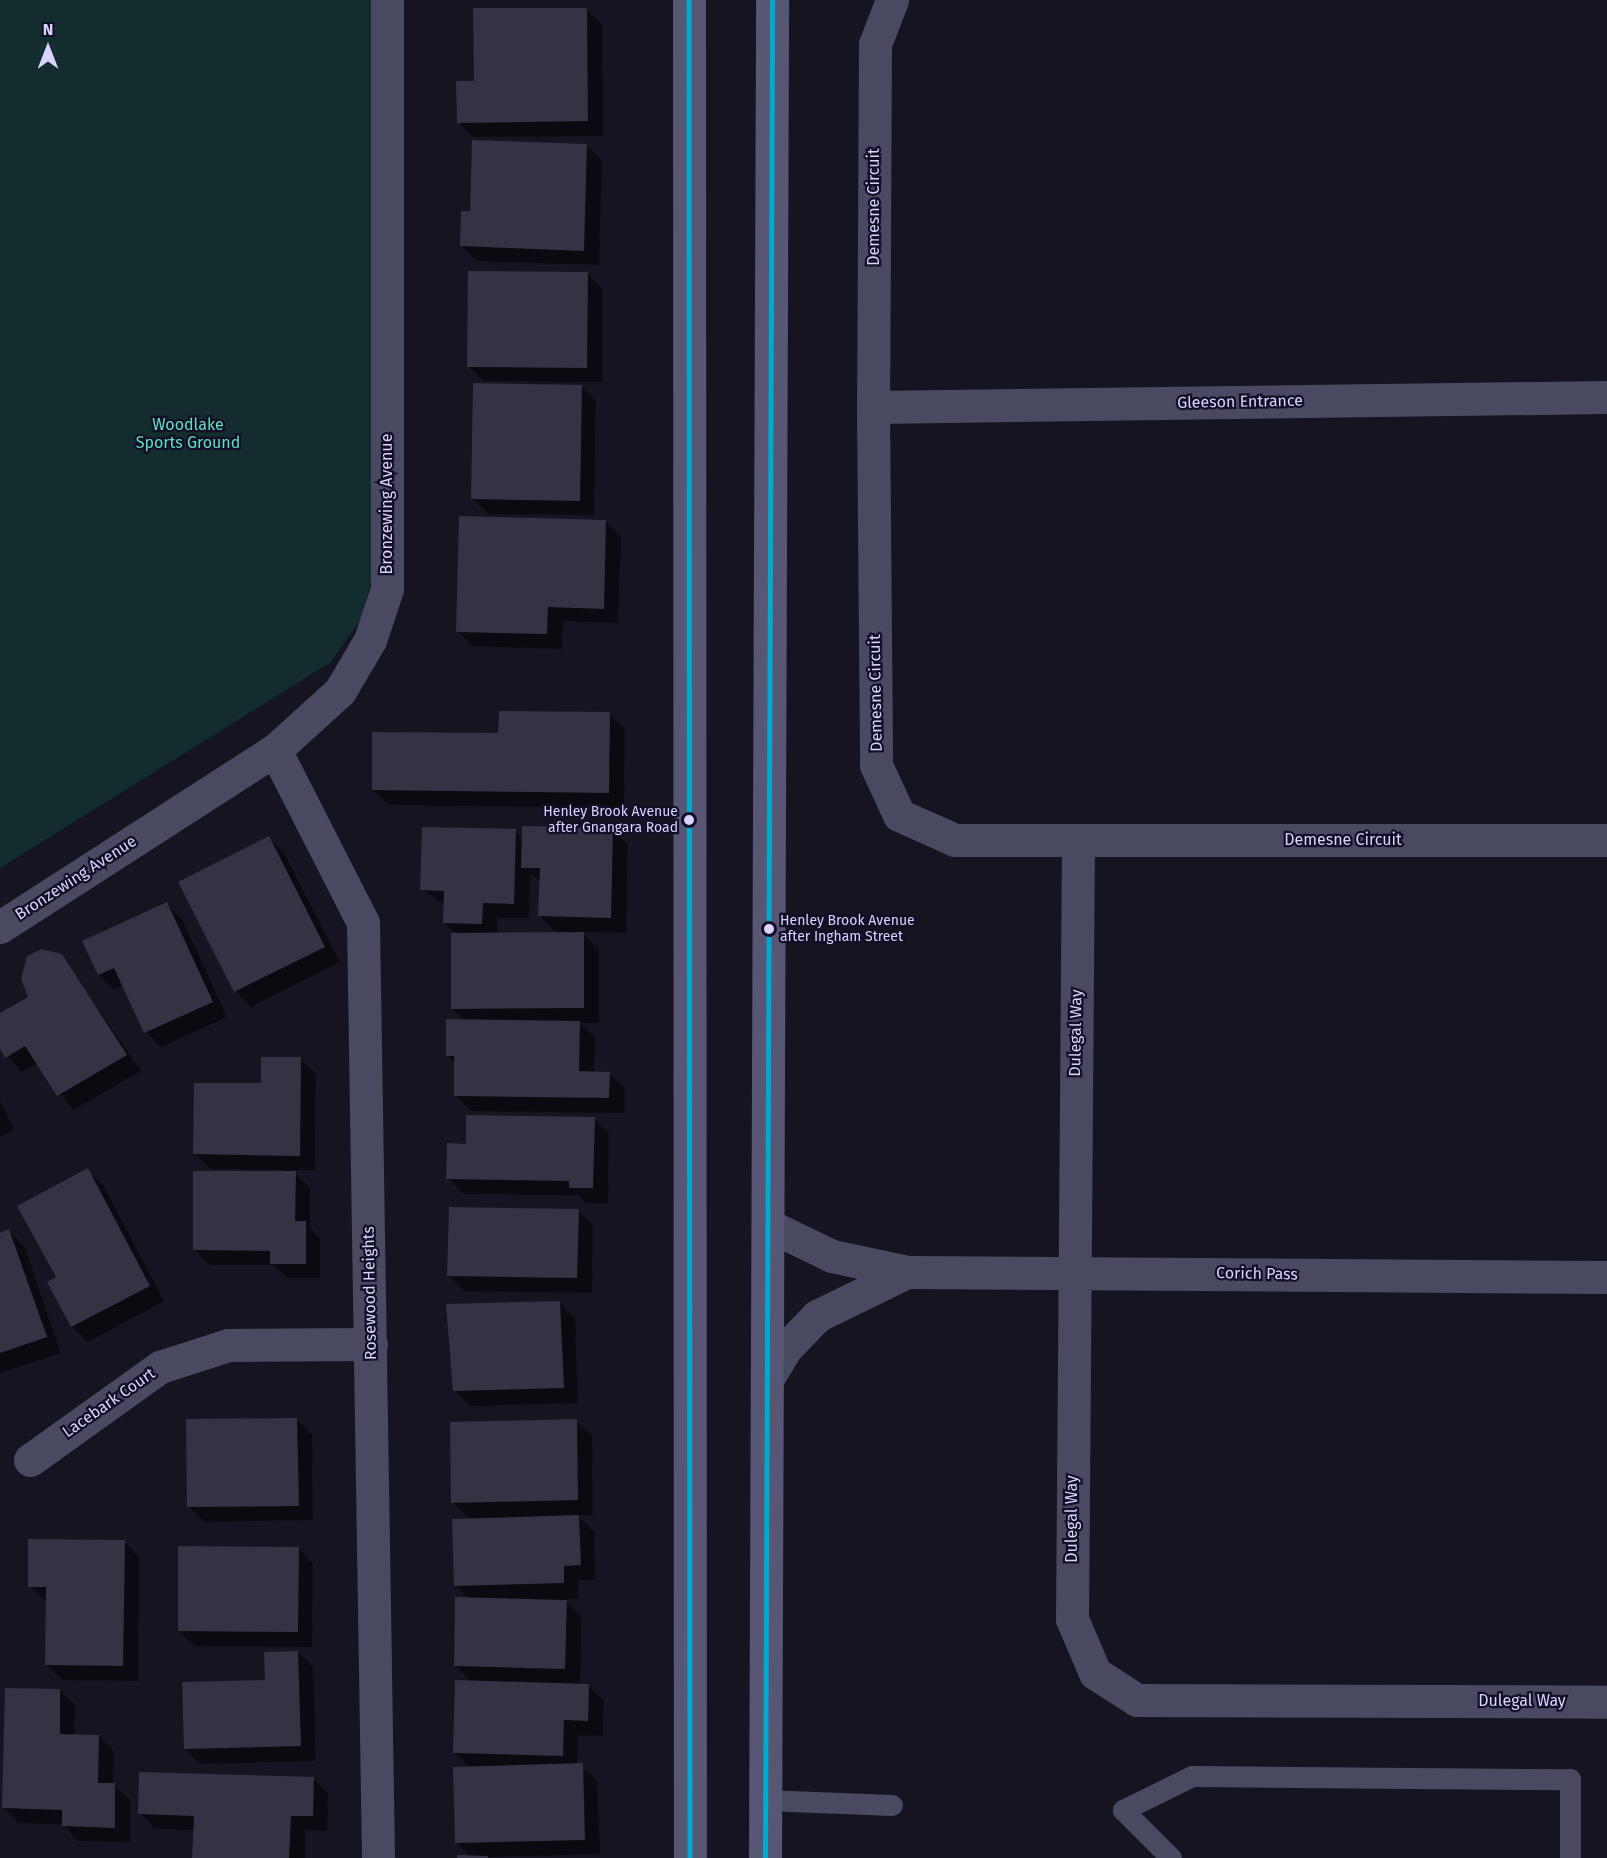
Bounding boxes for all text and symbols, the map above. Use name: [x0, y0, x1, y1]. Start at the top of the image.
north arrow: [18, 18, 78, 78]
text: N: [43, 20, 53, 39]
street label: Demesne Circuit: [864, 148, 884, 266]
street label: Gleeson Entrance: [1177, 391, 1303, 413]
park label: Woodlake Sports Ground: [136, 415, 240, 453]
street label: Bronzewing Avenue: [377, 434, 397, 574]
street label: Demesne Circuit: [865, 634, 887, 752]
place label: Henley Brook Avenue after Gnangara Road: [543, 804, 678, 837]
marker: Henley Brook Avenue after Gnangara Road: [683, 814, 695, 826]
street label: Demesne Circuit: [1284, 830, 1402, 850]
street label: Bronzewing Avenue: [12, 832, 140, 924]
place label: Henley Brook Avenue after Ingham Street: [780, 913, 915, 946]
marker: Henley Brook Avenue after Ingham Street: [763, 923, 775, 935]
street label: Dulegal Way: [1066, 989, 1086, 1077]
street label: Rosewood Heights: [359, 1226, 381, 1360]
street label: Corich Pass: [1216, 1264, 1298, 1284]
street label: Lacebark Court: [59, 1364, 159, 1442]
street label: Dulegal Way: [1062, 1475, 1082, 1563]
street label: Dulegal Way: [1478, 1691, 1566, 1711]

